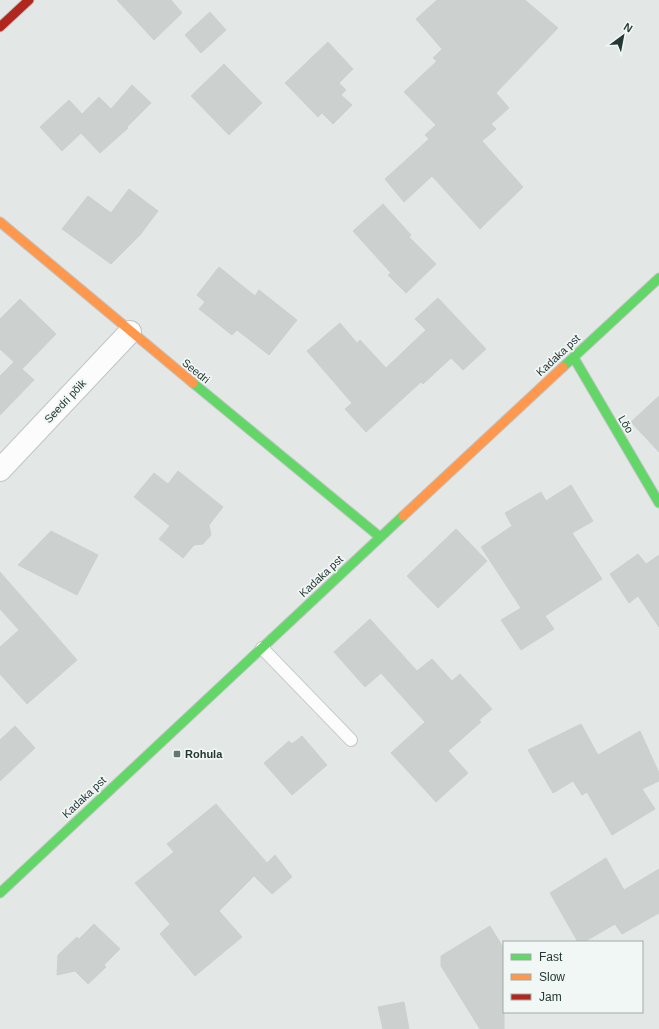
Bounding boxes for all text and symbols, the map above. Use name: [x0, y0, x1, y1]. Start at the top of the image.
north arrow: [603, 16, 643, 56]
text: N: [622, 20, 635, 35]
street label: Kadaka pst: [534, 332, 582, 378]
street label: Seedri: [180, 356, 212, 386]
street label: Seedri põik: [42, 376, 88, 425]
street label: Lõo: [616, 413, 636, 435]
street label: Kadaka pst: [297, 553, 345, 599]
place label: Rohula: [185, 748, 223, 760]
marker: Rohula: [172, 749, 182, 759]
street label: Kadaka pst: [60, 774, 108, 820]
legend: [503, 941, 643, 1013]
text: Fast: [539, 950, 563, 964]
text: Slow: [539, 970, 565, 984]
text: Jam: [539, 990, 562, 1004]

